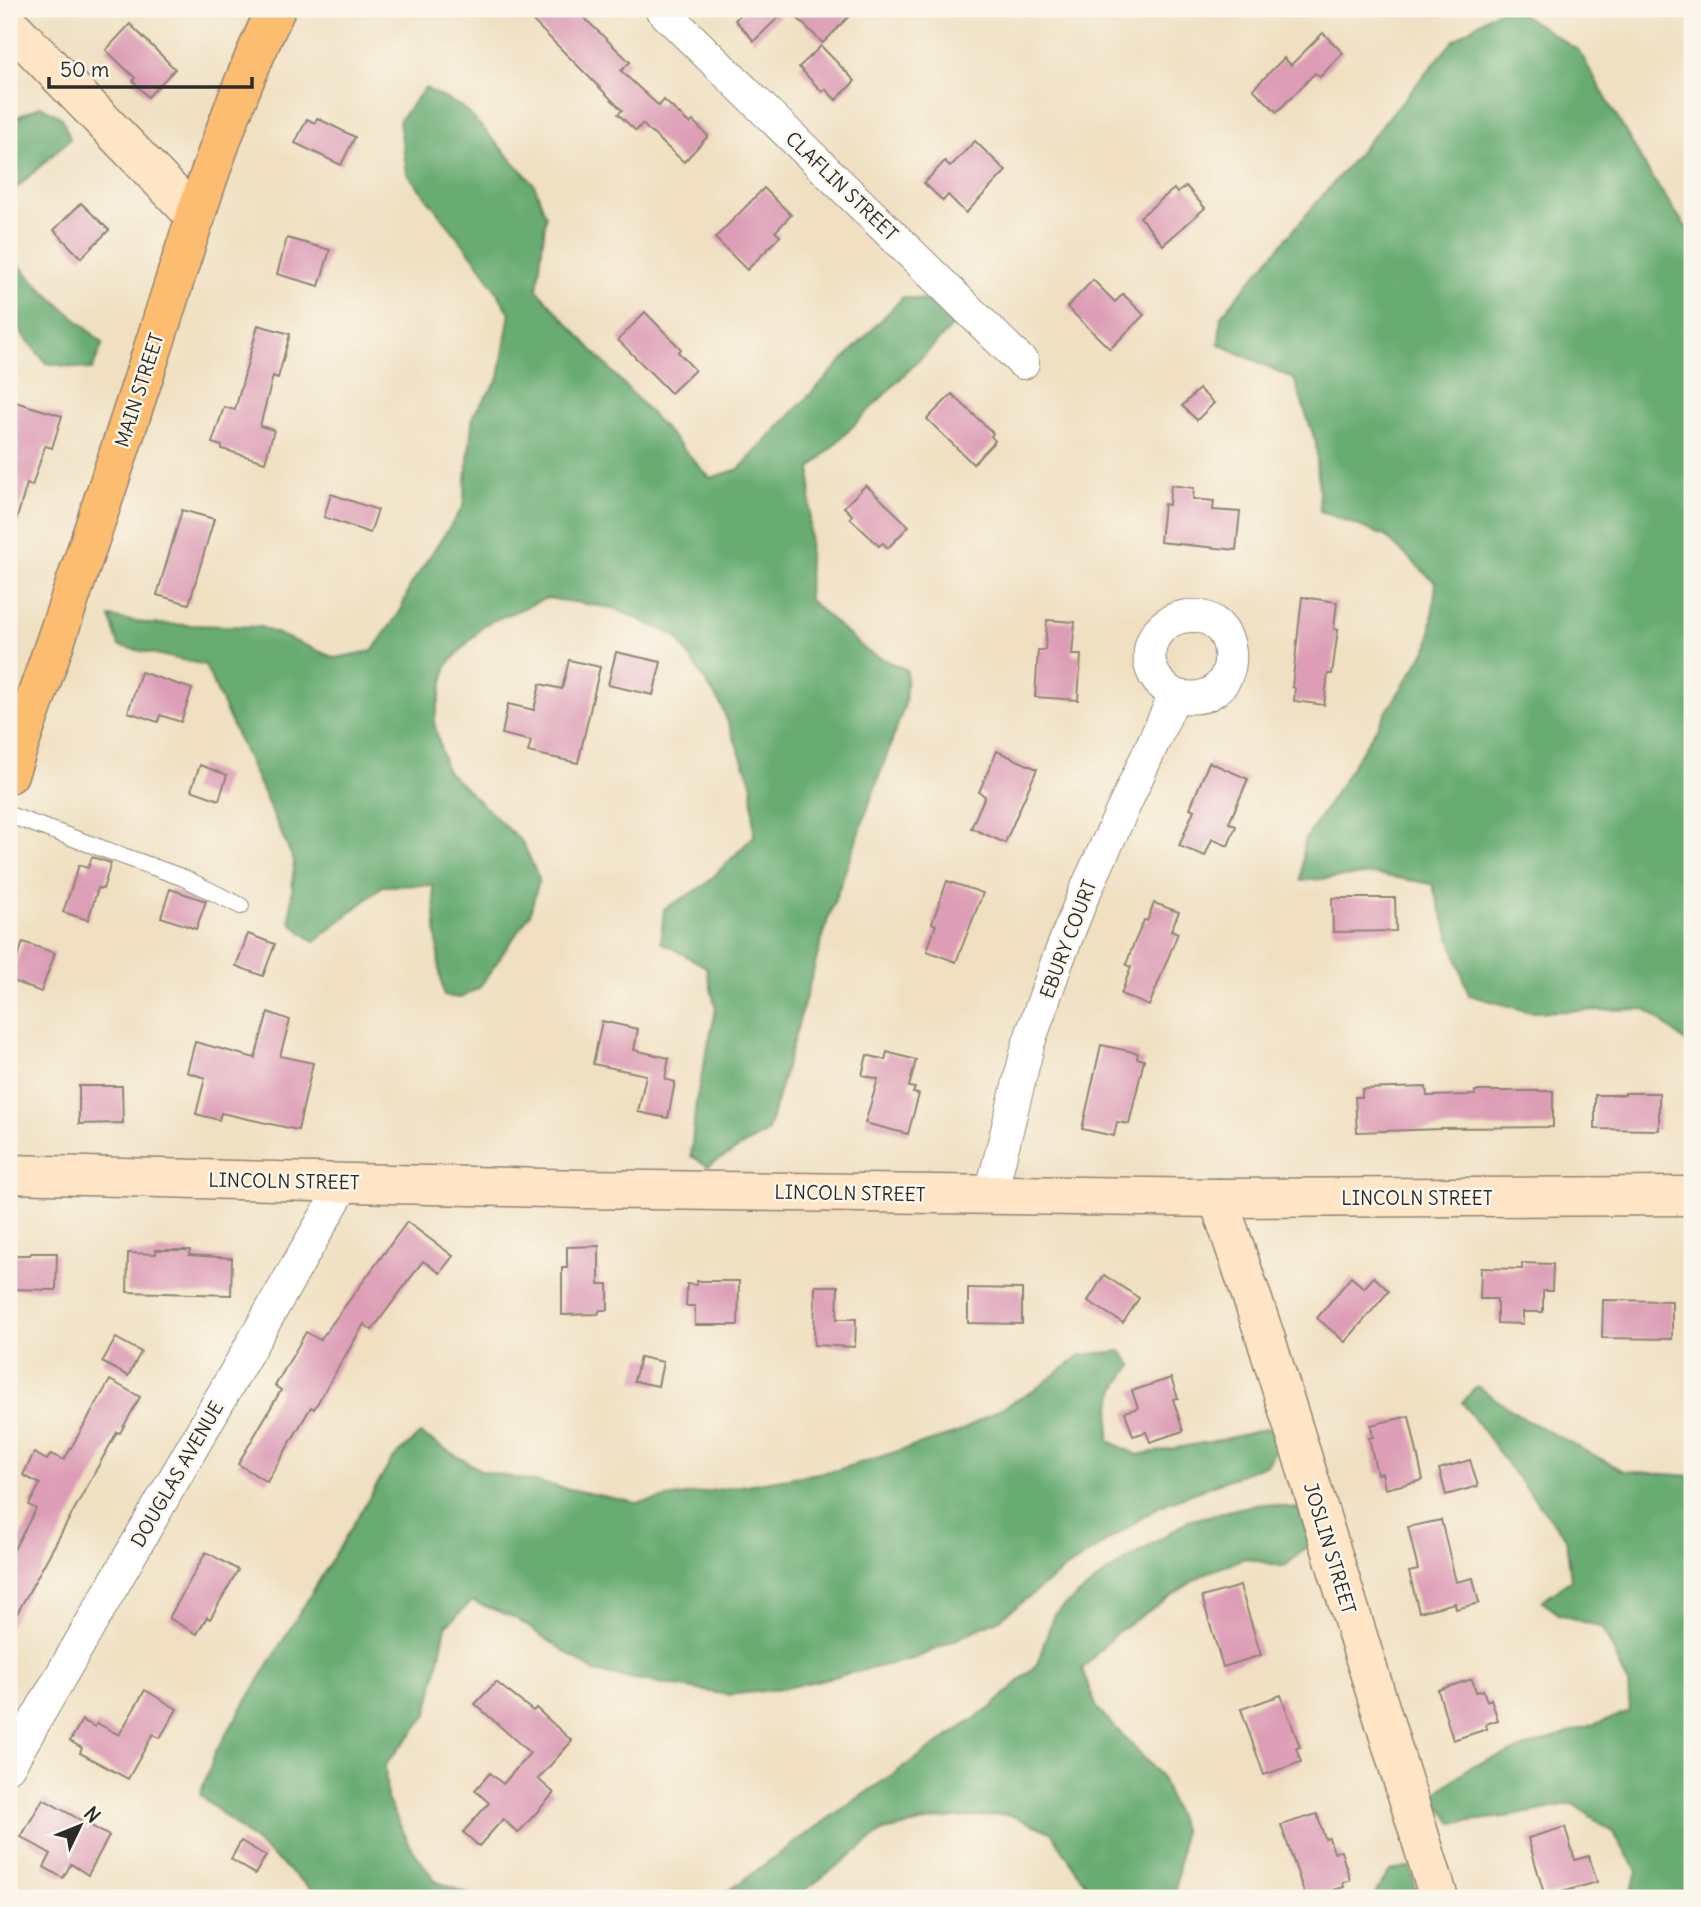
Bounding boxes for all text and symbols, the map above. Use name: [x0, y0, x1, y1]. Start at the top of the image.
scale bar: [49, 46, 252, 90]
text: 50 m: [60, 56, 109, 83]
street label: CLAFLIN STREET: [781, 126, 903, 246]
street label: MAIN STREET: [109, 330, 169, 450]
street label: EBURY COURT: [1034, 876, 1102, 1002]
street label: LINCOLN STREET: [208, 1168, 360, 1194]
street label: LINCOLN STREET: [774, 1180, 926, 1206]
street label: LINCOLN STREET: [1341, 1186, 1493, 1210]
street label: DOUGLAS AVENUE: [125, 1397, 229, 1551]
street label: JOSLIN STREET: [1299, 1479, 1361, 1617]
north arrow: [46, 1792, 116, 1862]
text: N: [79, 1801, 106, 1827]

